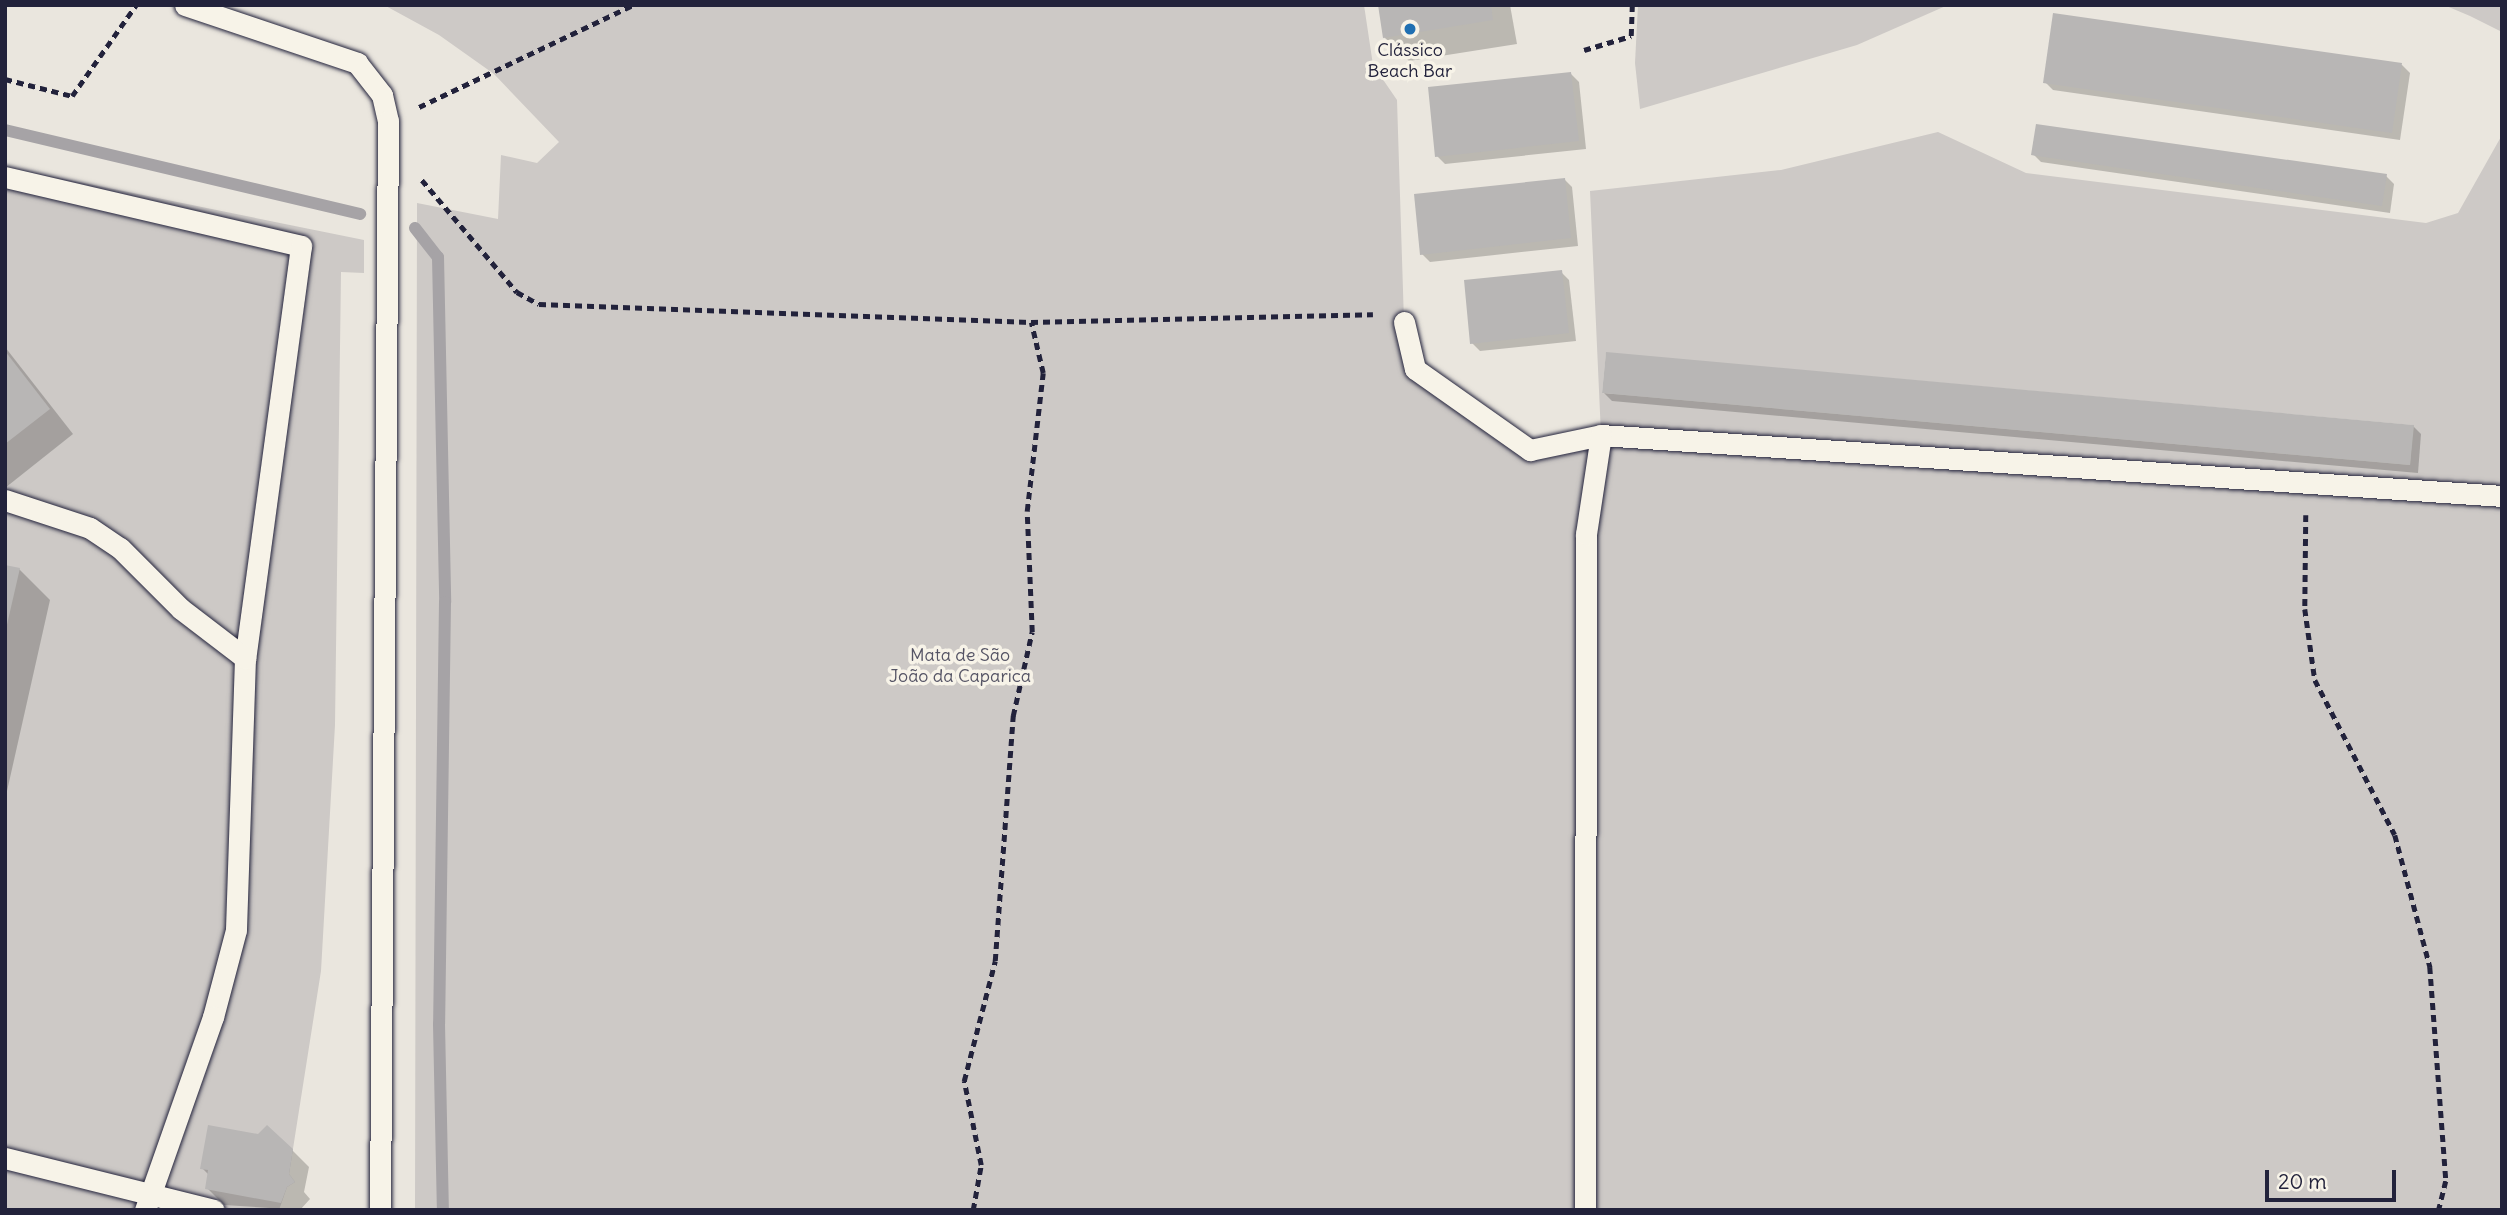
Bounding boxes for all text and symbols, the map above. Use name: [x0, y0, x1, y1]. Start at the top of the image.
marker: Clássico Beach Bar: [1402, 21, 1418, 37]
place label: Clássico Beach Bar: [1368, 40, 1452, 82]
park label: Mata de São João da Caparica: [889, 645, 1031, 688]
scale bar: [2269, 1156, 2400, 1200]
text: 20 m: [2278, 1168, 2327, 1195]

